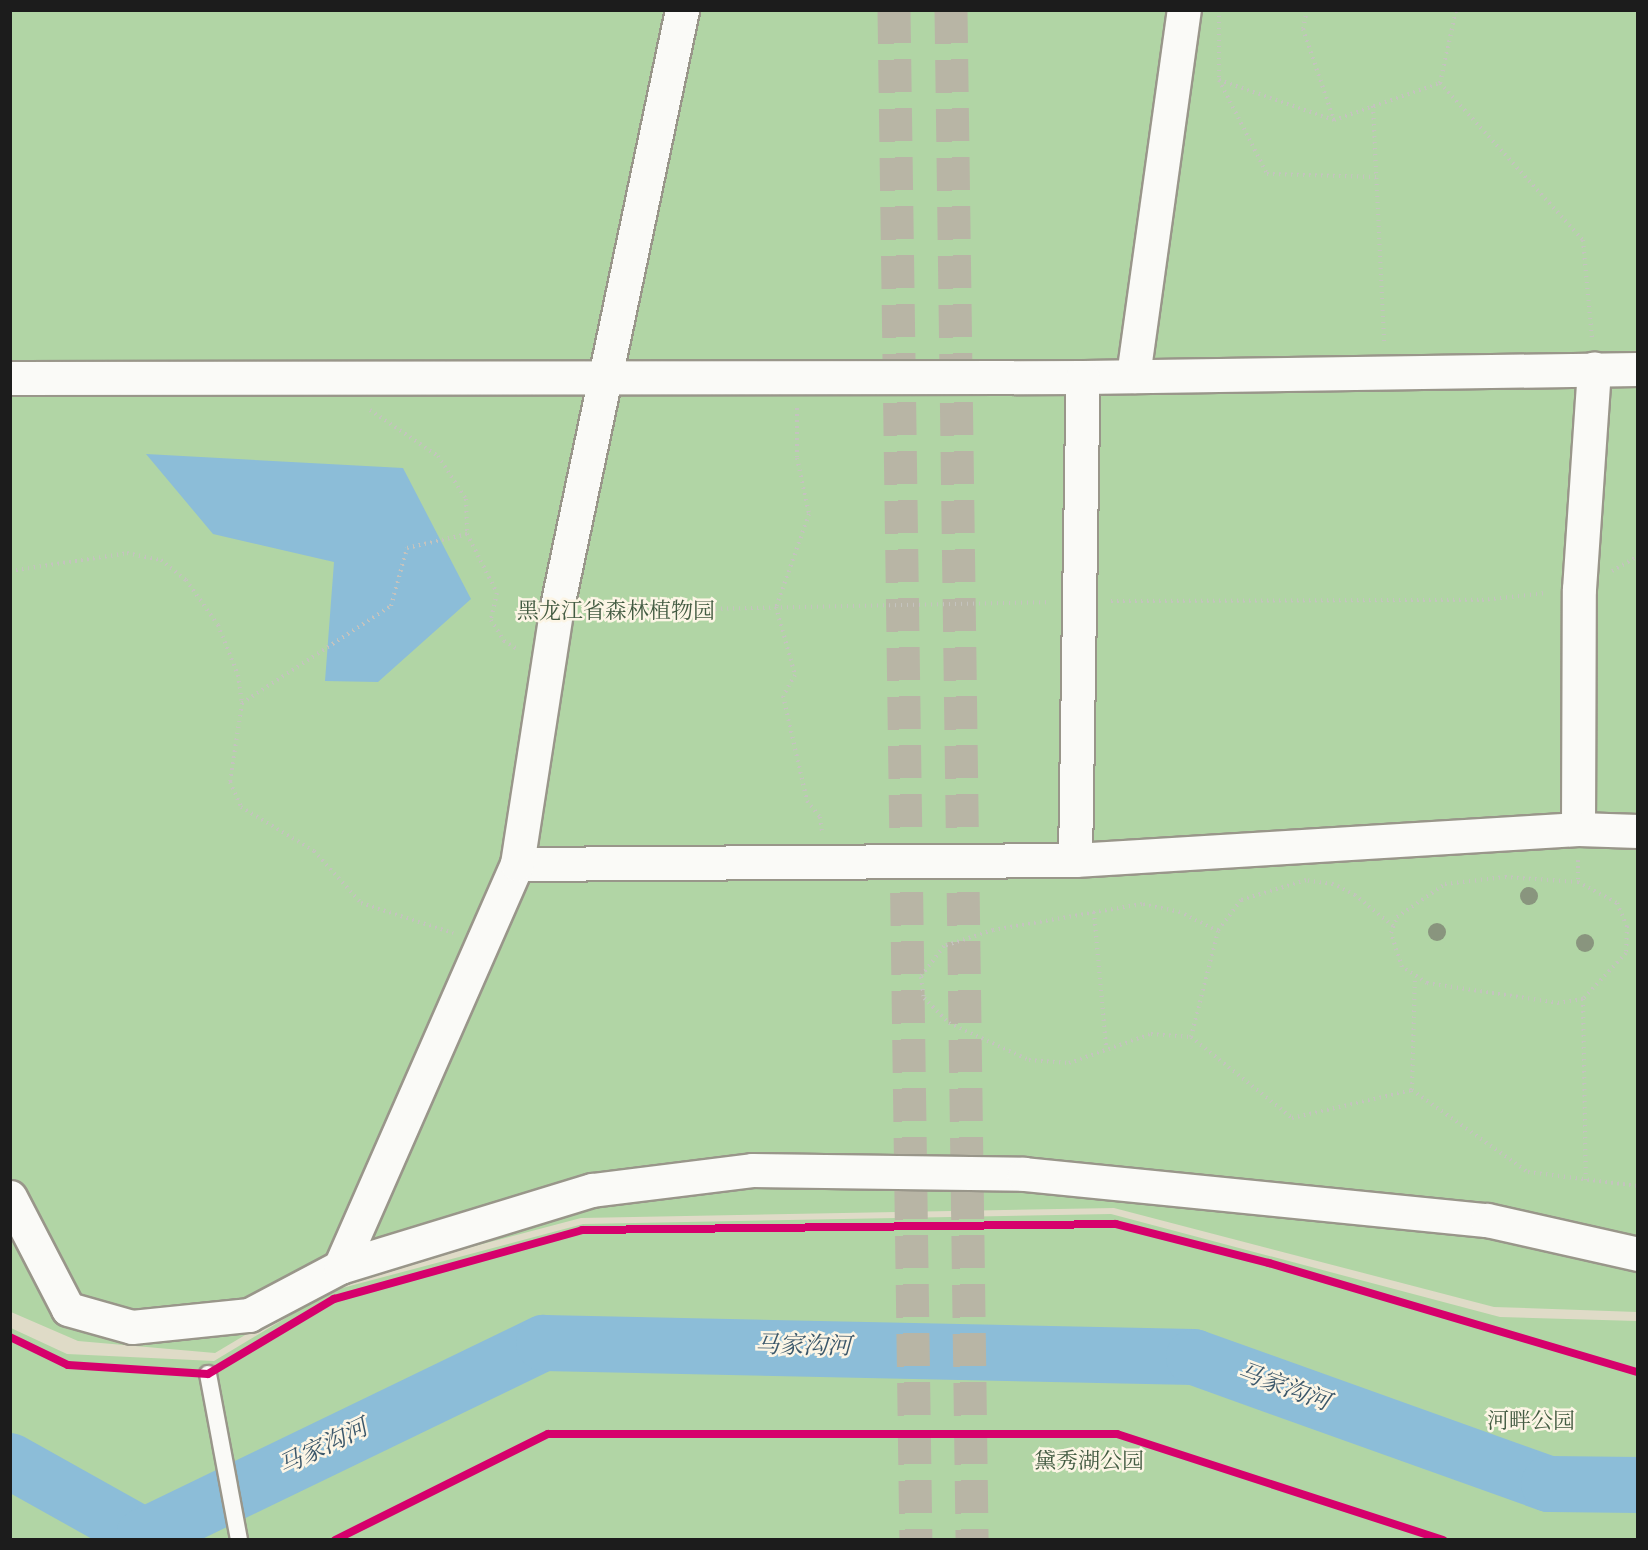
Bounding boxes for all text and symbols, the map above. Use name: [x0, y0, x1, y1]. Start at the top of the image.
park label: 黑龙江省森林植物园: [517, 601, 715, 627]
water label: 马家沟河: [755, 1333, 851, 1363]
water label: 马家沟河: [1233, 1359, 1333, 1419]
park label: 河畔公园: [1487, 1411, 1575, 1437]
water label: 马家沟河: [275, 1415, 373, 1483]
park label: 黛秀湖公园: [1034, 1451, 1144, 1477]

